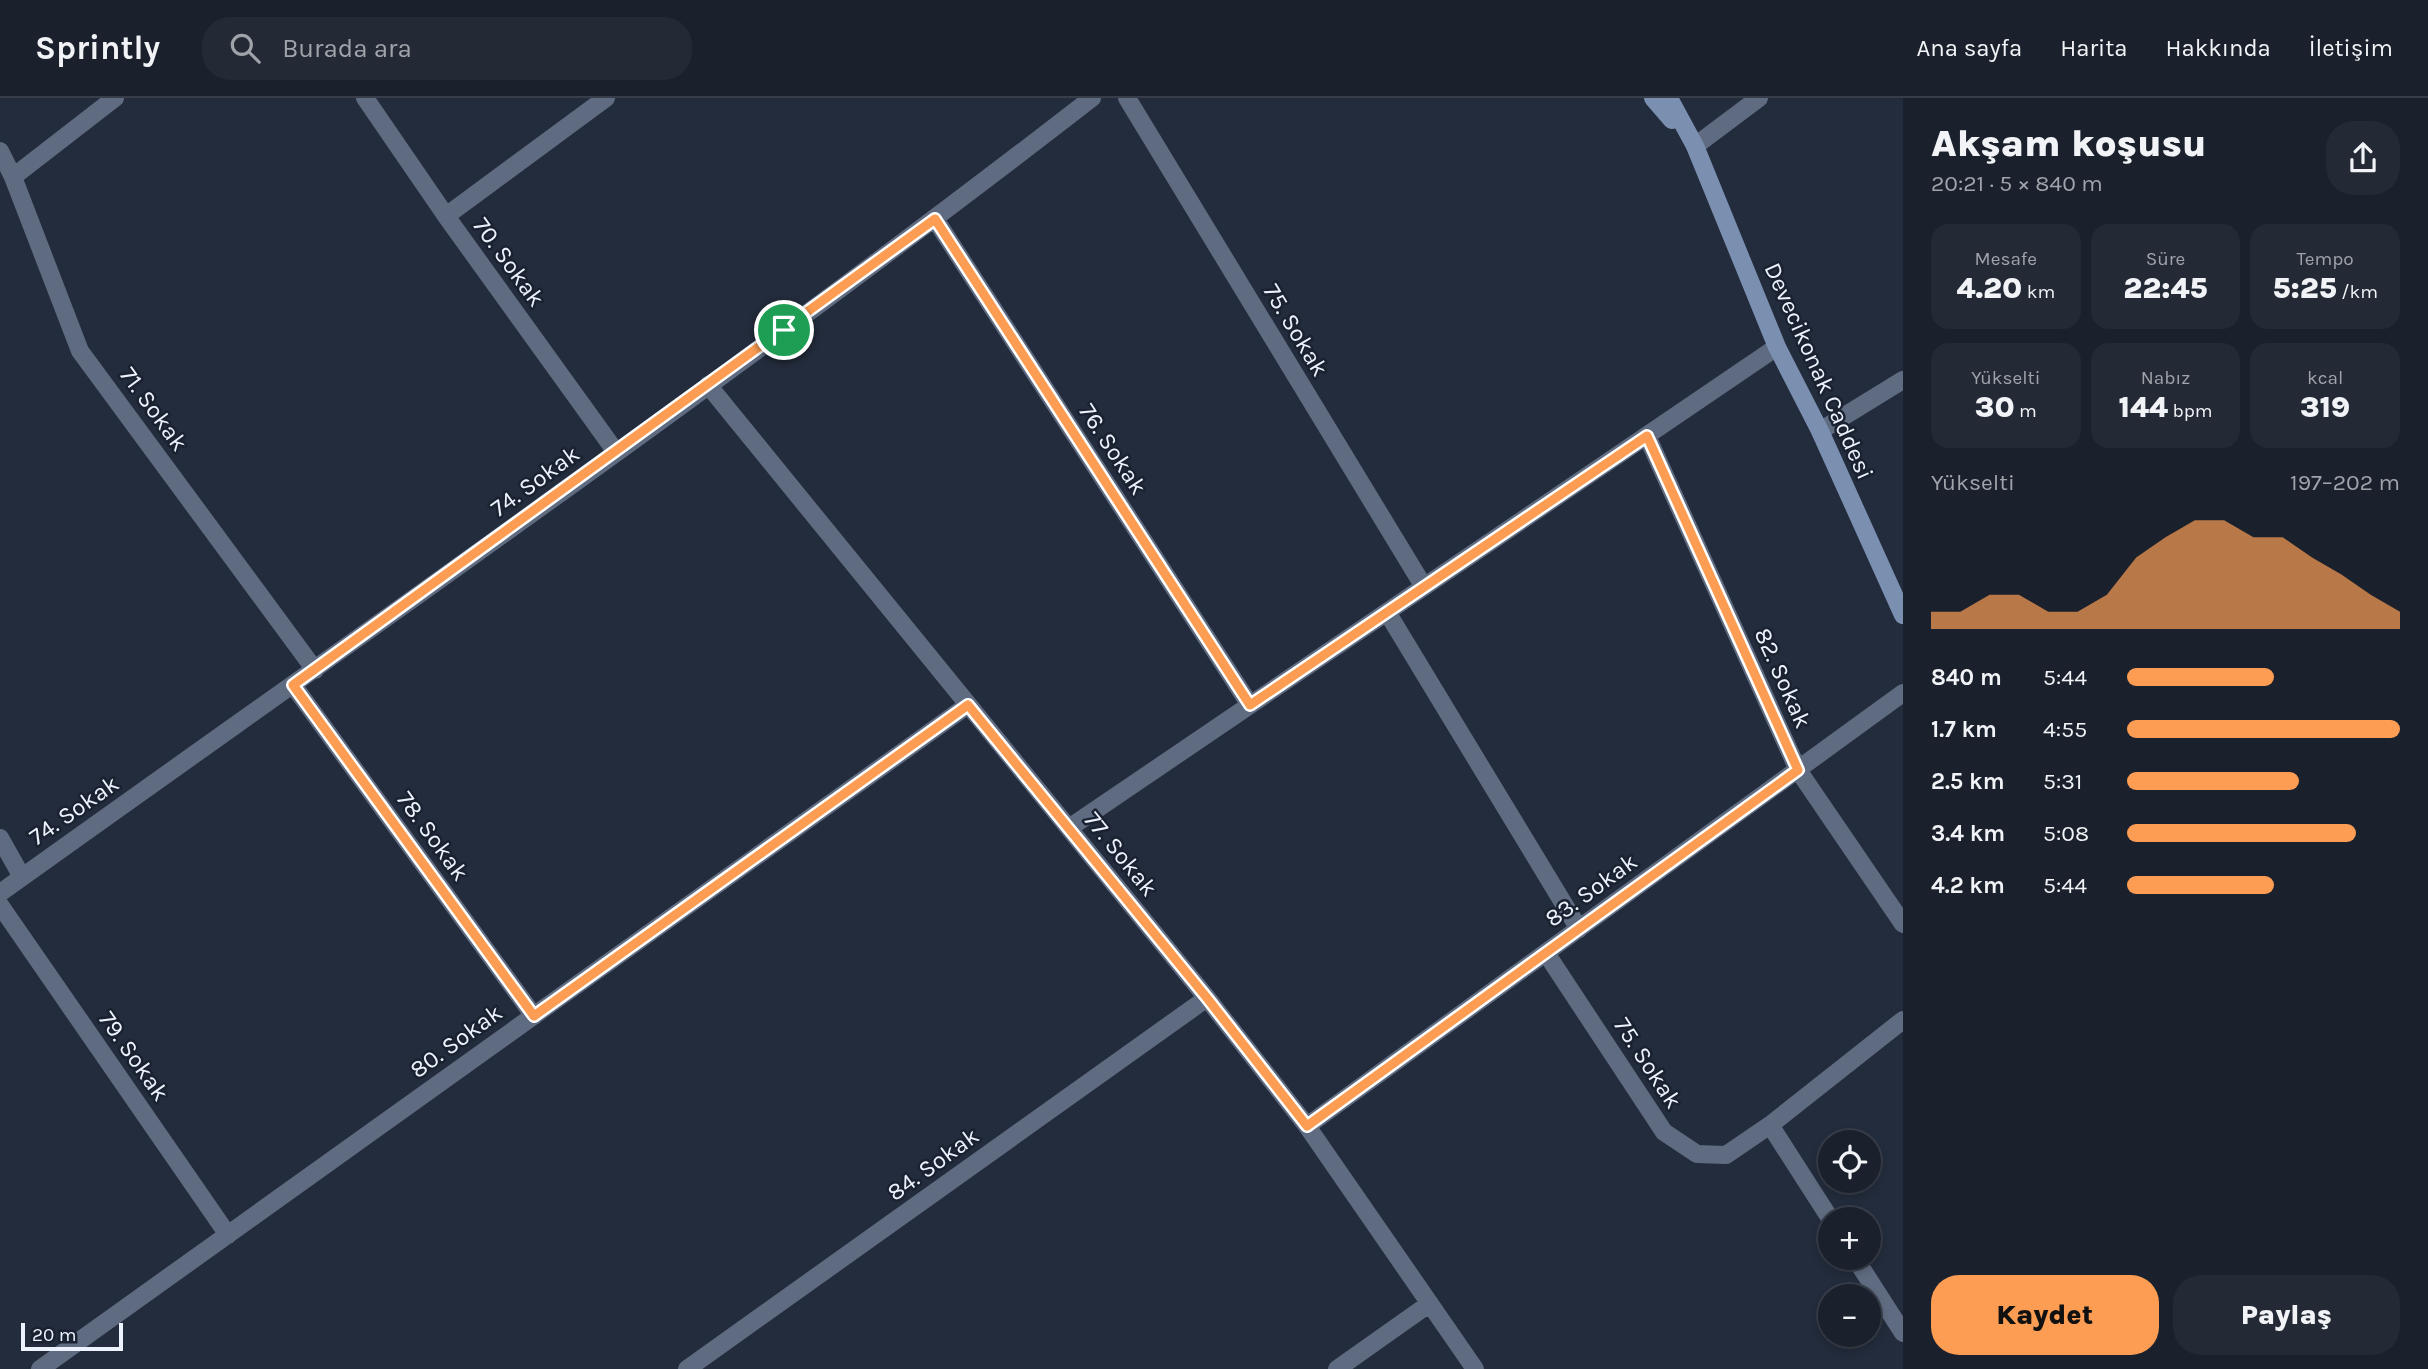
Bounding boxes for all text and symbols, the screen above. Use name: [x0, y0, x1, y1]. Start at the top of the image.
search box: [202, 17, 692, 80]
text: Sprintly: [35, 29, 160, 67]
icon: search: [226, 29, 264, 67]
text: Burada ara: [282, 33, 412, 64]
text: Ana sayfa: [1917, 34, 2022, 62]
text: Harita: [2060, 34, 2127, 62]
text: Hakkında: [2165, 34, 2271, 62]
text: İletişim: [2309, 34, 2393, 62]
text: Akşam koşusu: [1931, 121, 2206, 166]
button: share: [2326, 121, 2400, 195]
text: 20:21 · 5 × 840 m: [1931, 170, 2103, 197]
street label: 70. Sokak: [467, 212, 551, 312]
text: Mesafe: [1975, 248, 2037, 270]
text: Süre: [2146, 248, 2185, 270]
text: Tempo: [2297, 248, 2354, 270]
street label: Devecikonak Caddesi: [1759, 258, 1879, 484]
text: 4.20: [1956, 270, 2022, 306]
text: 22:45: [2123, 270, 2208, 306]
text: 5:25: [2272, 270, 2337, 306]
street label: 75. Sokak: [1258, 279, 1334, 381]
text: km: [2022, 281, 2055, 303]
text: /km: [2337, 281, 2378, 303]
pin: [754, 300, 814, 360]
icon: arrive: [765, 311, 803, 349]
street label: 71. Sokak: [114, 362, 194, 456]
text: Yükselti: [1971, 367, 2040, 389]
text: Nabız: [2141, 367, 2190, 389]
text: kcal: [2307, 367, 2343, 389]
text: 30: [1975, 389, 2015, 425]
text: 144: [2118, 389, 2168, 425]
text: 319: [2300, 389, 2350, 425]
street label: 76. Sokak: [1073, 398, 1153, 500]
text: m: [2015, 400, 2037, 422]
text: bpm: [2168, 400, 2213, 422]
street label: 74. Sokak: [485, 440, 585, 522]
text: Yükselti: [1931, 469, 2015, 496]
text: 197–202 m: [2290, 469, 2400, 496]
street label: 82. Sokak: [1749, 624, 1817, 732]
text: 840 m: [1931, 664, 2002, 691]
text: 5:44: [2043, 664, 2087, 691]
text: 1.7 km: [1931, 716, 1997, 743]
text: 4:55: [2043, 716, 2087, 743]
text: 2.5 km: [1931, 768, 2005, 795]
text: 5:31: [2043, 768, 2082, 795]
street label: 74. Sokak: [24, 769, 124, 851]
street label: 78. Sokak: [391, 786, 475, 886]
street label: 77. Sokak: [1079, 806, 1163, 902]
text: 3.4 km: [1931, 820, 2005, 847]
text: 5:08: [2043, 820, 2089, 847]
street label: 83. Sokak: [1540, 847, 1642, 933]
text: 4.2 km: [1931, 872, 2005, 899]
text: 5:44: [2043, 872, 2087, 899]
street label: 80. Sokak: [405, 998, 507, 1084]
street label: 79. Sokak: [93, 1006, 175, 1106]
street label: 75. Sokak: [1608, 1012, 1688, 1114]
street label: 84. Sokak: [882, 1122, 984, 1206]
map controls: [1818, 1130, 1881, 1347]
button: locate: [1818, 1130, 1881, 1193]
button: +: [1818, 1207, 1881, 1270]
button: Kaydet: [1931, 1275, 2159, 1355]
button: Paylaş: [2173, 1275, 2400, 1355]
button: −: [1818, 1284, 1881, 1347]
scale bar: [21, 1320, 122, 1352]
text: 20 m: [32, 1324, 77, 1346]

